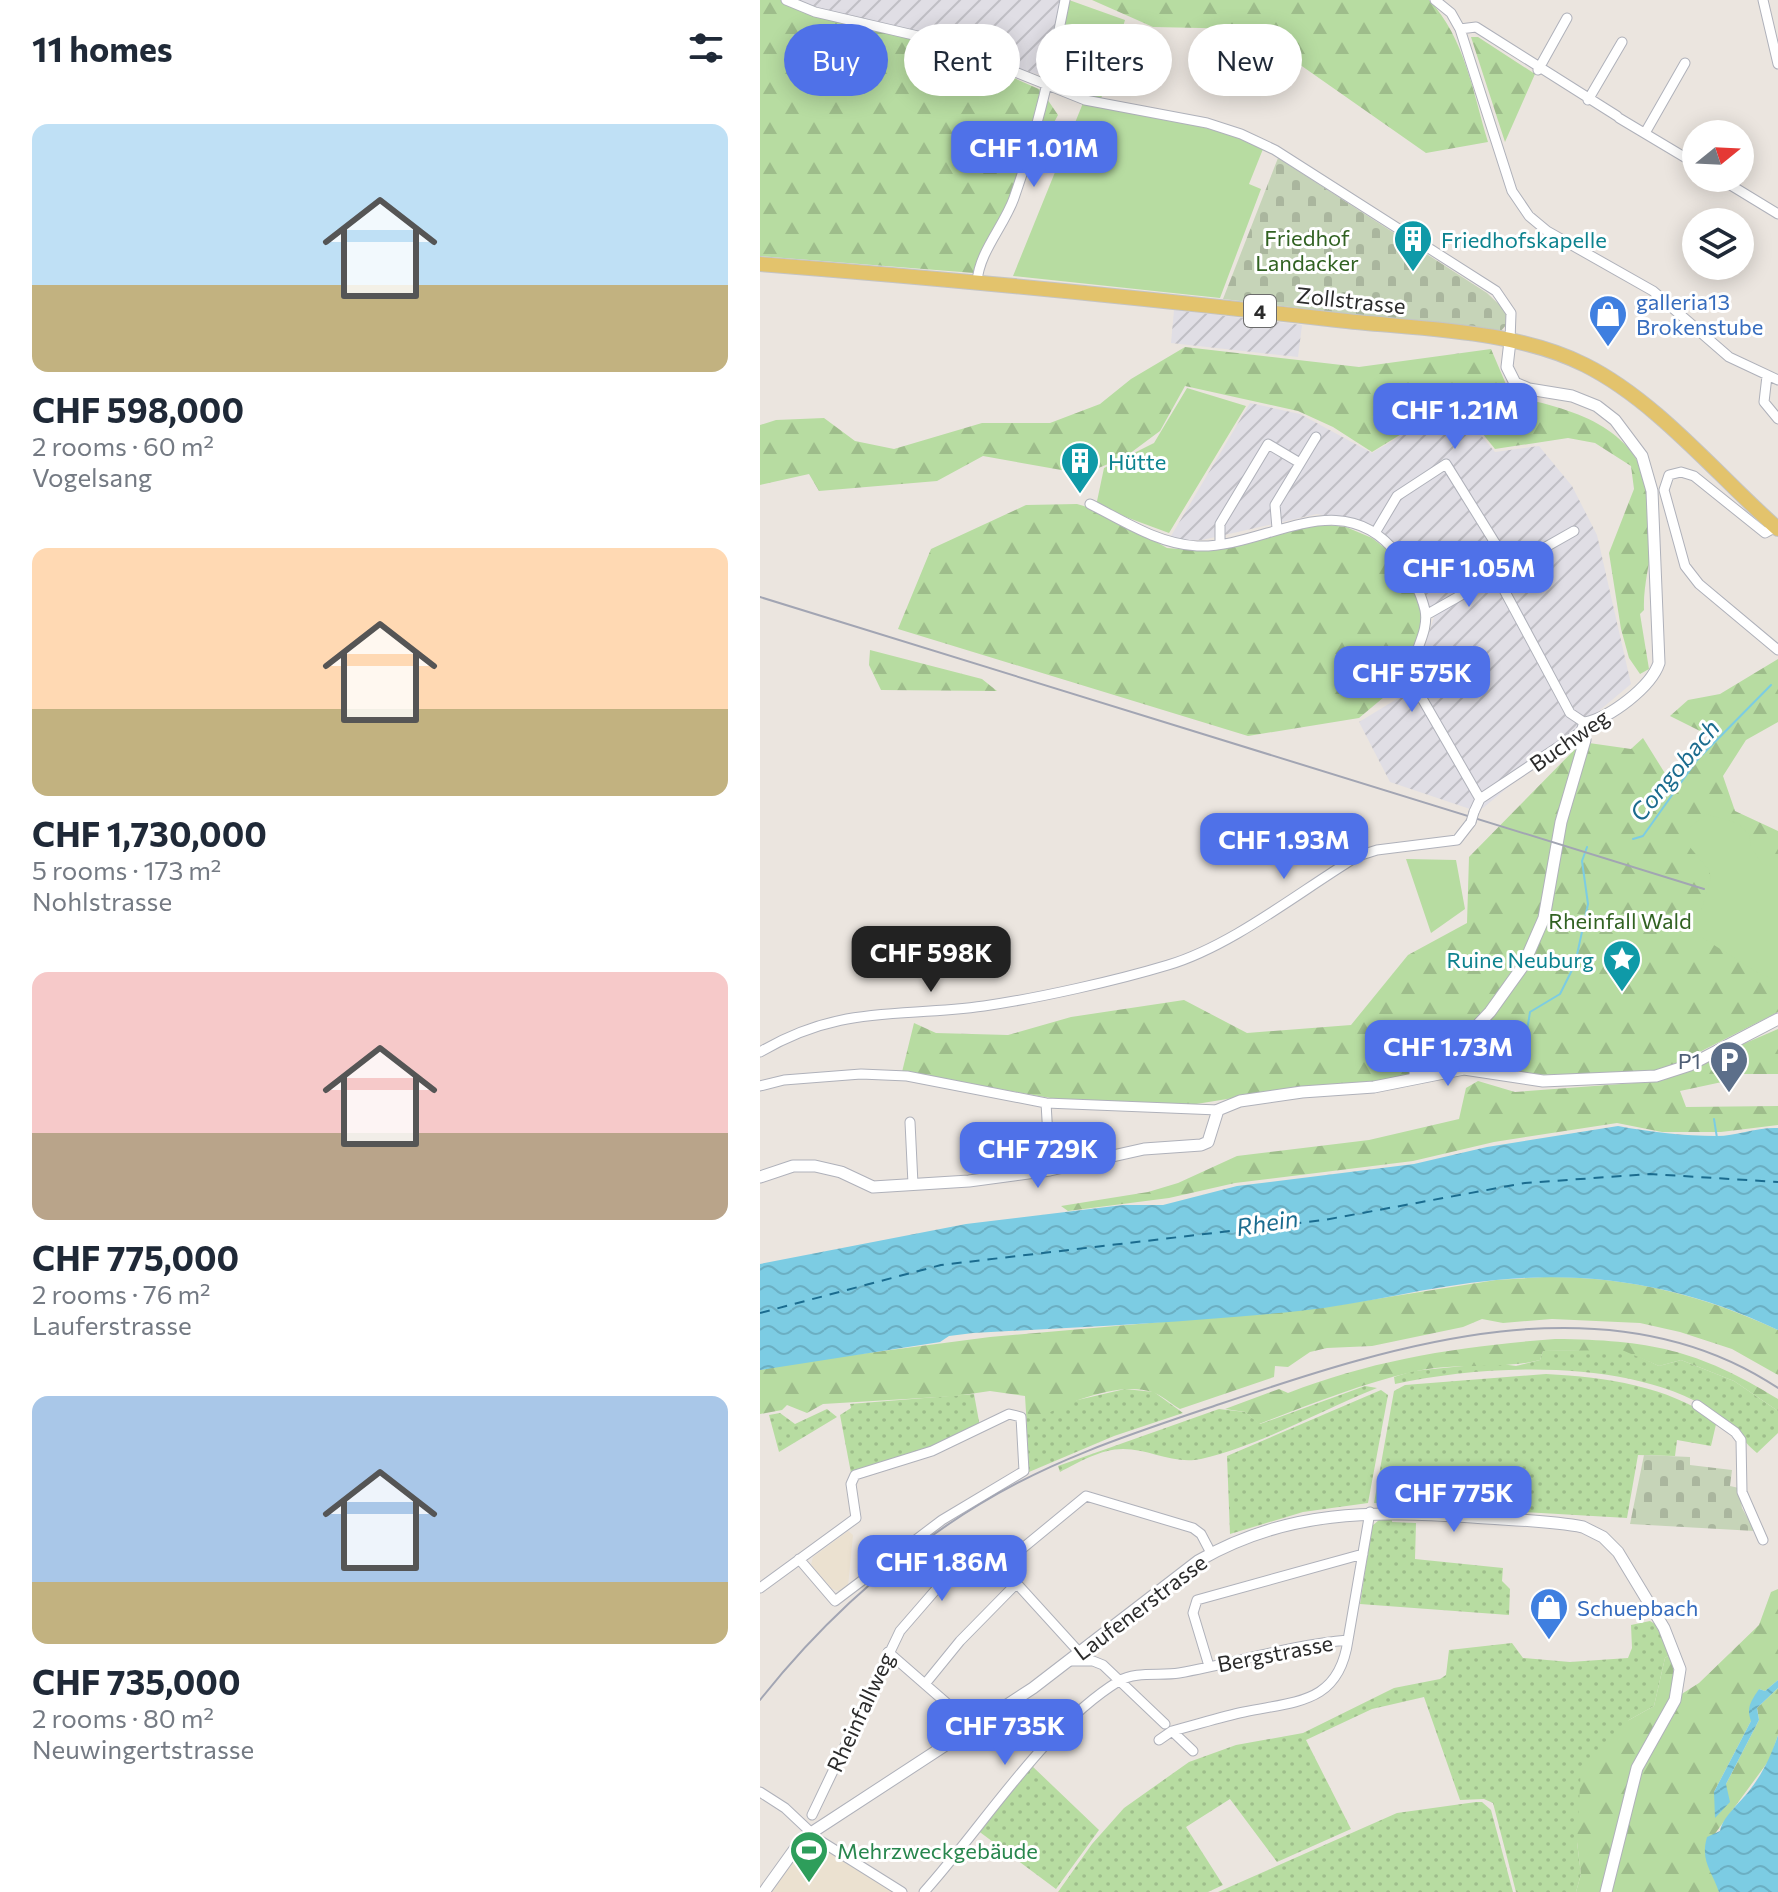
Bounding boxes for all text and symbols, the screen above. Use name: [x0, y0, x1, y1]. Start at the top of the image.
chip: Buy: [784, 24, 888, 96]
chip: Rent: [904, 24, 1020, 96]
chip: Filters: [1036, 24, 1172, 96]
chip: New: [1188, 24, 1302, 96]
icon: filters: [684, 26, 728, 70]
text: 11 homes: [32, 27, 173, 69]
north arrow: [1682, 120, 1754, 192]
map controls: [1682, 120, 1754, 280]
pin: CHF 1.01M: [942, 121, 1126, 189]
text: CHF 1.01M: [969, 131, 1099, 162]
icon: home: [308, 176, 452, 320]
button: layers: [1682, 208, 1754, 280]
building icon: Friedhofskapelle: [1392, 218, 1434, 273]
park label: Friedhof Landacker: [1255, 224, 1359, 276]
place label: Friedhofskapelle: [1441, 226, 1607, 253]
street label: Zollstrasse: [1295, 281, 1407, 319]
place label: galleria13 Brokenstube: [1636, 288, 1763, 340]
shop icon: galleria13 Brokenstube: [1587, 293, 1629, 348]
road number: 4: [1244, 295, 1276, 327]
pin: CHF 1.21M: [1363, 383, 1547, 451]
text: CHF 598,000: [32, 388, 244, 430]
text: CHF 1.21M: [1391, 393, 1519, 424]
text: 2 rooms · 60 m²: [32, 430, 214, 461]
building icon: Hütte: [1059, 440, 1101, 495]
place label: Hütte: [1108, 448, 1166, 475]
text: Vogelsang: [32, 461, 152, 492]
pin: CHF 1.05M: [1377, 541, 1561, 609]
text: CHF 1.05M: [1402, 551, 1536, 582]
icon: home: [308, 600, 452, 744]
pin: CHF 575K: [1329, 646, 1495, 714]
text: CHF 575K: [1352, 656, 1472, 687]
street label: Buchweg: [1524, 703, 1614, 777]
water label: Congobach: [1623, 713, 1725, 827]
text: CHF 1,730,000: [32, 812, 267, 854]
pin: CHF 1.93M: [1192, 813, 1376, 881]
text: CHF 1.93M: [1218, 823, 1350, 854]
text: 5 rooms · 173 m²: [32, 854, 221, 885]
text: Nohlstrasse: [32, 885, 172, 916]
park label: Rheinfall Wald: [1548, 907, 1692, 934]
pin: CHF 598K: [848, 926, 1014, 994]
text: CHF 598K: [870, 936, 992, 967]
place icon: Ruine Neuburg: [1601, 938, 1643, 993]
place label: Ruine Neuburg: [1447, 946, 1594, 973]
pin: CHF 1.73M: [1356, 1020, 1540, 1088]
icon: home: [308, 1024, 452, 1168]
text: CHF 1.73M: [1383, 1030, 1513, 1061]
parking icon: P1: [1708, 1039, 1750, 1094]
place label: P1: [1678, 1047, 1701, 1074]
pin: CHF 729K: [955, 1122, 1121, 1190]
text: CHF 729K: [978, 1132, 1098, 1163]
water label: Rhein: [1234, 1203, 1300, 1241]
text: CHF 775,000: [32, 1236, 239, 1278]
text: 2 rooms · 76 m²: [32, 1278, 211, 1309]
text: Lauferstrasse: [32, 1309, 192, 1340]
icon: home: [308, 1448, 452, 1592]
pin: CHF 775K: [1371, 1466, 1537, 1534]
text: CHF 775K: [1395, 1476, 1513, 1507]
pin: CHF 1.86M: [850, 1535, 1034, 1603]
text: CHF 1.86M: [876, 1545, 1008, 1576]
street label: Laufenerstrasse: [1068, 1548, 1212, 1666]
shop icon: Schuepbach: [1528, 1586, 1570, 1641]
place label: Schuepbach: [1577, 1594, 1698, 1621]
street label: Bergstrasse: [1215, 1629, 1335, 1677]
street label: Rheinfallweg: [820, 1648, 900, 1776]
text: CHF 735,000: [32, 1660, 241, 1702]
pin: CHF 735K: [922, 1699, 1088, 1767]
text: 2 rooms · 80 m²: [32, 1702, 214, 1733]
text: CHF 735K: [945, 1709, 1065, 1740]
text: Neuwingertstrasse: [32, 1733, 254, 1764]
sports icon: Mehrzweckgebäude: [788, 1829, 830, 1884]
place label: Mehrzweckgebäude: [837, 1837, 1038, 1864]

